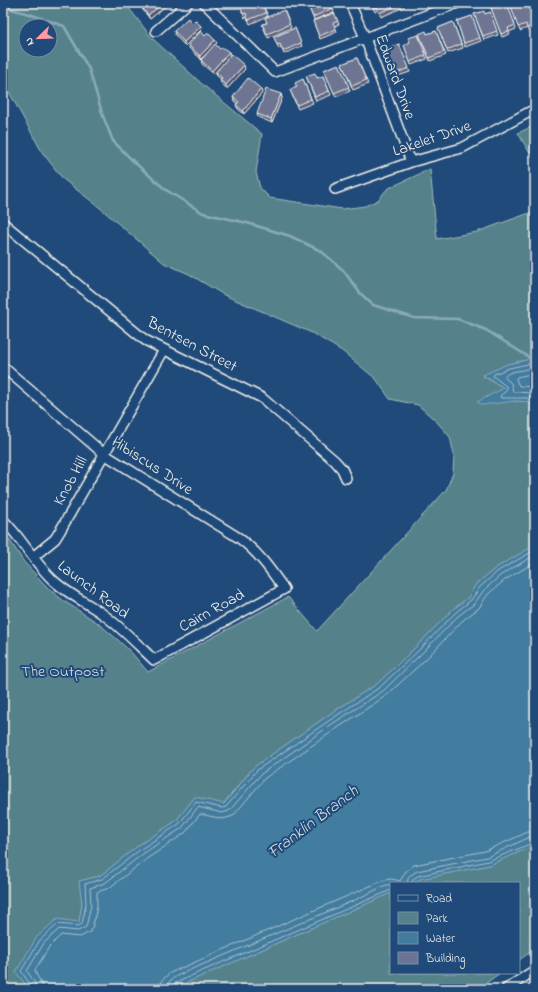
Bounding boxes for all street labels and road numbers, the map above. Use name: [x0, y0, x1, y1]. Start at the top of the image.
street label: Edward Drive: [368, 31, 422, 124]
street label: Lakelet Drive: [390, 114, 475, 164]
street label: Bentsen Street: [142, 311, 242, 379]
street label: Hibiscus Drive: [106, 430, 198, 502]
street label: Knob Hill: [48, 452, 95, 510]
street label: Launch Road: [52, 555, 134, 625]
street label: Cairn Road: [175, 583, 249, 639]

